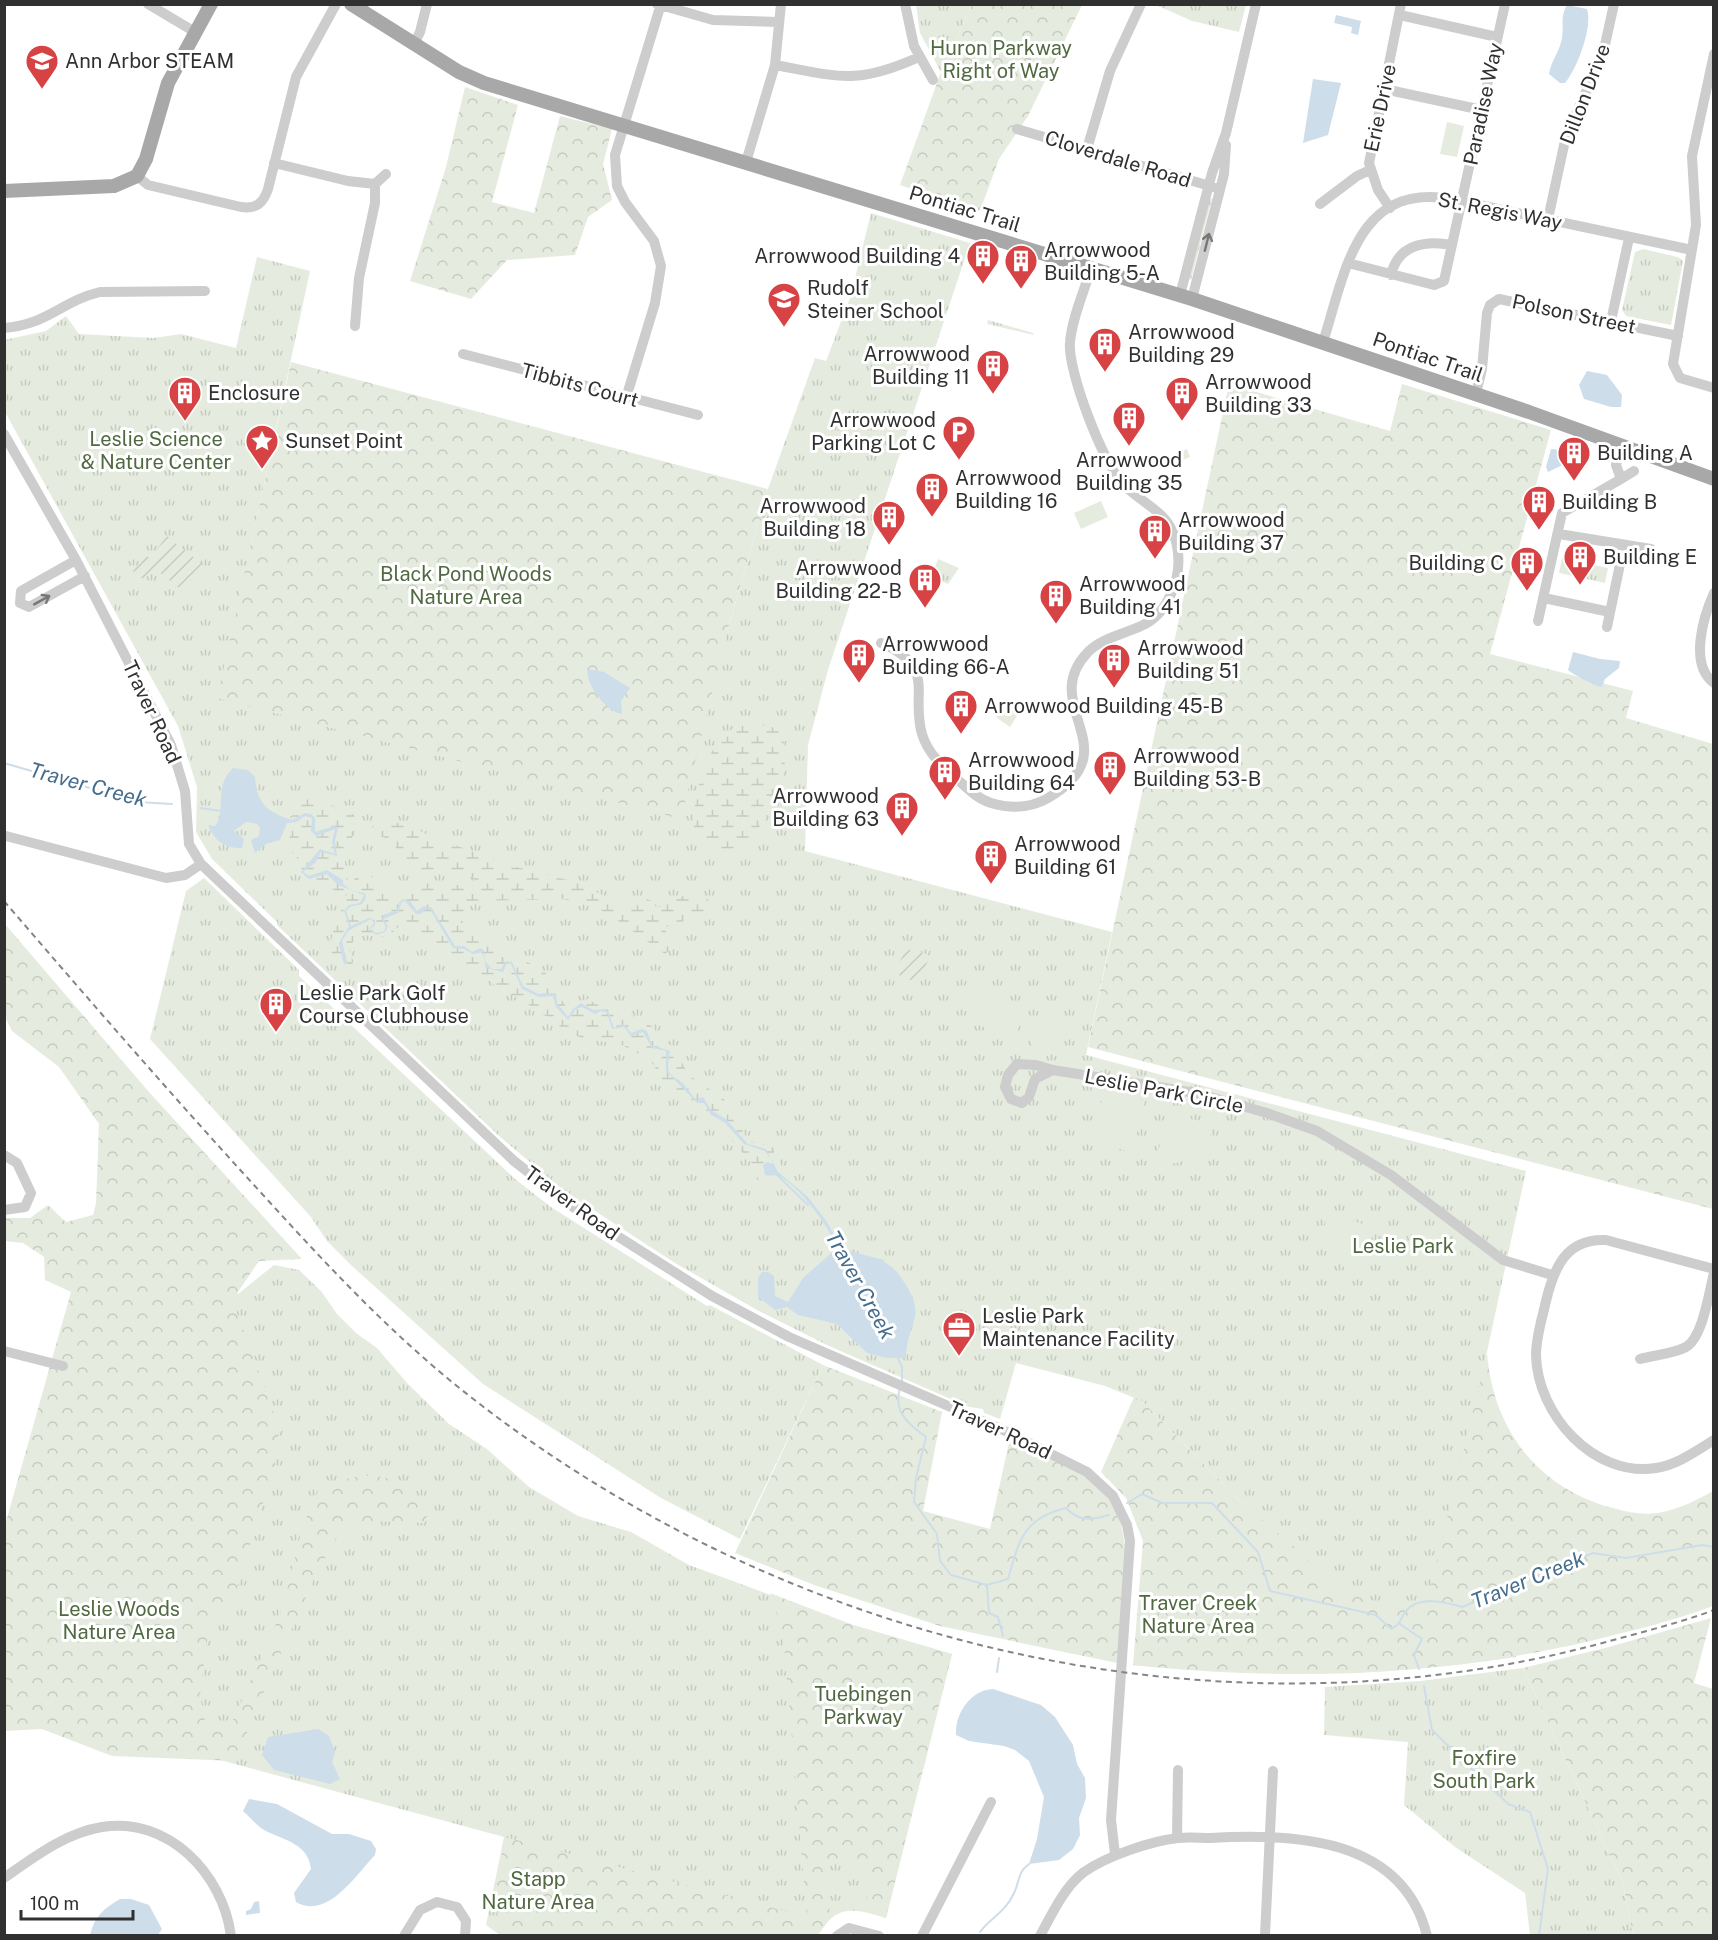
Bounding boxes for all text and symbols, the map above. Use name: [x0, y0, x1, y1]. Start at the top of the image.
park label: Huron Parkway Right of Way: [930, 36, 1072, 83]
street label: Paradise Way: [1458, 40, 1508, 167]
street label: Dillon Drive: [1555, 40, 1615, 148]
school or university icon: Ann Arbor STEAM: [24, 43, 60, 90]
place label: Ann Arbor STEAM: [65, 49, 234, 73]
street label: Erie Drive: [1359, 62, 1401, 154]
street label: Cloverdale Road: [1042, 125, 1194, 193]
street label: Pontiac Trail: [906, 181, 1024, 237]
street label: St. Regis Way: [1436, 187, 1564, 235]
one-way arrow: [1201, 233, 1213, 252]
building icon: Arrowwood Building 4: [965, 238, 1001, 285]
place label: Arrowwood Building 5-A: [1044, 238, 1160, 285]
building icon: Arrowwood Building 5-A: [1003, 243, 1039, 290]
place label: Arrowwood Building 4: [754, 244, 960, 268]
place label: Rudolf Steiner School: [807, 276, 944, 323]
school or university icon: Rudolf Steiner School: [766, 281, 802, 328]
street label: Polson Street: [1510, 289, 1638, 339]
place label: Arrowwood Building 29: [1128, 320, 1235, 367]
building icon: Arrowwood Building 29: [1087, 326, 1123, 373]
street label: Pontiac Trail: [1370, 327, 1486, 387]
place label: Arrowwood Building 11: [863, 342, 970, 389]
building icon: Arrowwood Building 11: [975, 348, 1011, 395]
street label: Tibbits Court: [519, 358, 641, 412]
place label: Arrowwood Building 33: [1205, 370, 1312, 417]
building icon: Enclosure: [167, 375, 203, 422]
building icon: Arrowwood Building 33: [1164, 375, 1200, 422]
place label: Enclosure: [208, 381, 300, 405]
building icon: Arrowwood Building 35: [1111, 400, 1147, 447]
place label: Arrowwood Parking Lot C: [811, 408, 936, 455]
parking icon: Arrowwood Parking Lot C: [941, 414, 977, 461]
place icon: Sunset Point: [244, 423, 280, 470]
park label: Leslie Science & Nature Center: [81, 427, 232, 474]
place label: Sunset Point: [285, 429, 403, 453]
building icon: Building A: [1556, 435, 1592, 482]
place label: Building A: [1597, 441, 1693, 465]
place label: Arrowwood Building 35: [1075, 448, 1183, 495]
place label: Arrowwood Building 16: [955, 466, 1062, 513]
building icon: Arrowwood Building 16: [914, 471, 950, 518]
building icon: Building B: [1521, 484, 1557, 531]
place label: Building B: [1562, 490, 1657, 514]
place label: Arrowwood Building 18: [759, 494, 866, 541]
building icon: Arrowwood Building 18: [871, 499, 907, 546]
place label: Arrowwood Building 37: [1178, 508, 1285, 555]
building icon: Arrowwood Building 37: [1137, 513, 1173, 560]
building icon: Building E: [1562, 539, 1598, 586]
building icon: Building C: [1509, 545, 1545, 592]
place label: Building E: [1603, 545, 1697, 569]
place label: Building C: [1408, 551, 1504, 575]
place label: Arrowwood Building 22-B: [775, 556, 902, 603]
park label: Black Pond Woods Nature Area: [380, 562, 552, 609]
building icon: Arrowwood Building 22-B: [907, 562, 943, 609]
place label: Arrowwood Building 41: [1079, 572, 1186, 619]
building icon: Arrowwood Building 41: [1038, 578, 1074, 625]
one-way arrow: [33, 594, 50, 606]
place label: Arrowwood Building 66-A: [882, 632, 1010, 679]
place label: Arrowwood Building 51: [1137, 636, 1244, 683]
building icon: Arrowwood Building 66-A: [841, 637, 877, 684]
building icon: Arrowwood Building 51: [1096, 642, 1132, 689]
street label: Traver Road: [118, 657, 186, 767]
building icon: Arrowwood Building 45-B: [943, 688, 979, 735]
place label: Arrowwood Building 45-B: [984, 694, 1223, 718]
place label: Arrowwood Building 53-B: [1133, 744, 1261, 791]
place label: Arrowwood Building 64: [968, 748, 1075, 795]
building icon: Arrowwood Building 53-B: [1092, 749, 1128, 796]
building icon: Arrowwood Building 64: [927, 754, 963, 801]
water label: Traver Creek: [27, 757, 150, 812]
place label: Arrowwood Building 63: [772, 784, 879, 831]
building icon: Arrowwood Building 63: [884, 790, 920, 837]
place label: Arrowwood Building 61: [1014, 832, 1121, 879]
building icon: Arrowwood Building 61: [973, 838, 1009, 885]
place label: Leslie Park Golf Course Clubhouse: [299, 981, 469, 1028]
building icon: Leslie Park Golf Course Clubhouse: [258, 986, 294, 1033]
street label: Leslie Park Circle: [1083, 1064, 1245, 1118]
street label: Traver Road: [520, 1161, 624, 1245]
water label: Traver Creek: [820, 1226, 901, 1344]
park label: Leslie Park: [1352, 1234, 1454, 1258]
place label: Leslie Park Maintenance Facility: [982, 1304, 1175, 1351]
office icon: Leslie Park Maintenance Facility: [941, 1310, 977, 1357]
street label: Traver Road: [945, 1396, 1055, 1464]
water label: Traver Creek: [1468, 1545, 1589, 1614]
park label: Traver Creek Nature Area: [1139, 1591, 1257, 1638]
park label: Leslie Woods Nature Area: [58, 1597, 180, 1644]
park label: Tuebingen Parkway: [814, 1682, 912, 1729]
park label: Foxfire South Park: [1432, 1746, 1536, 1793]
park label: Stapp Nature Area: [482, 1867, 594, 1914]
scale bar: [21, 1883, 134, 1921]
text: 100 m: [30, 1893, 79, 1914]

